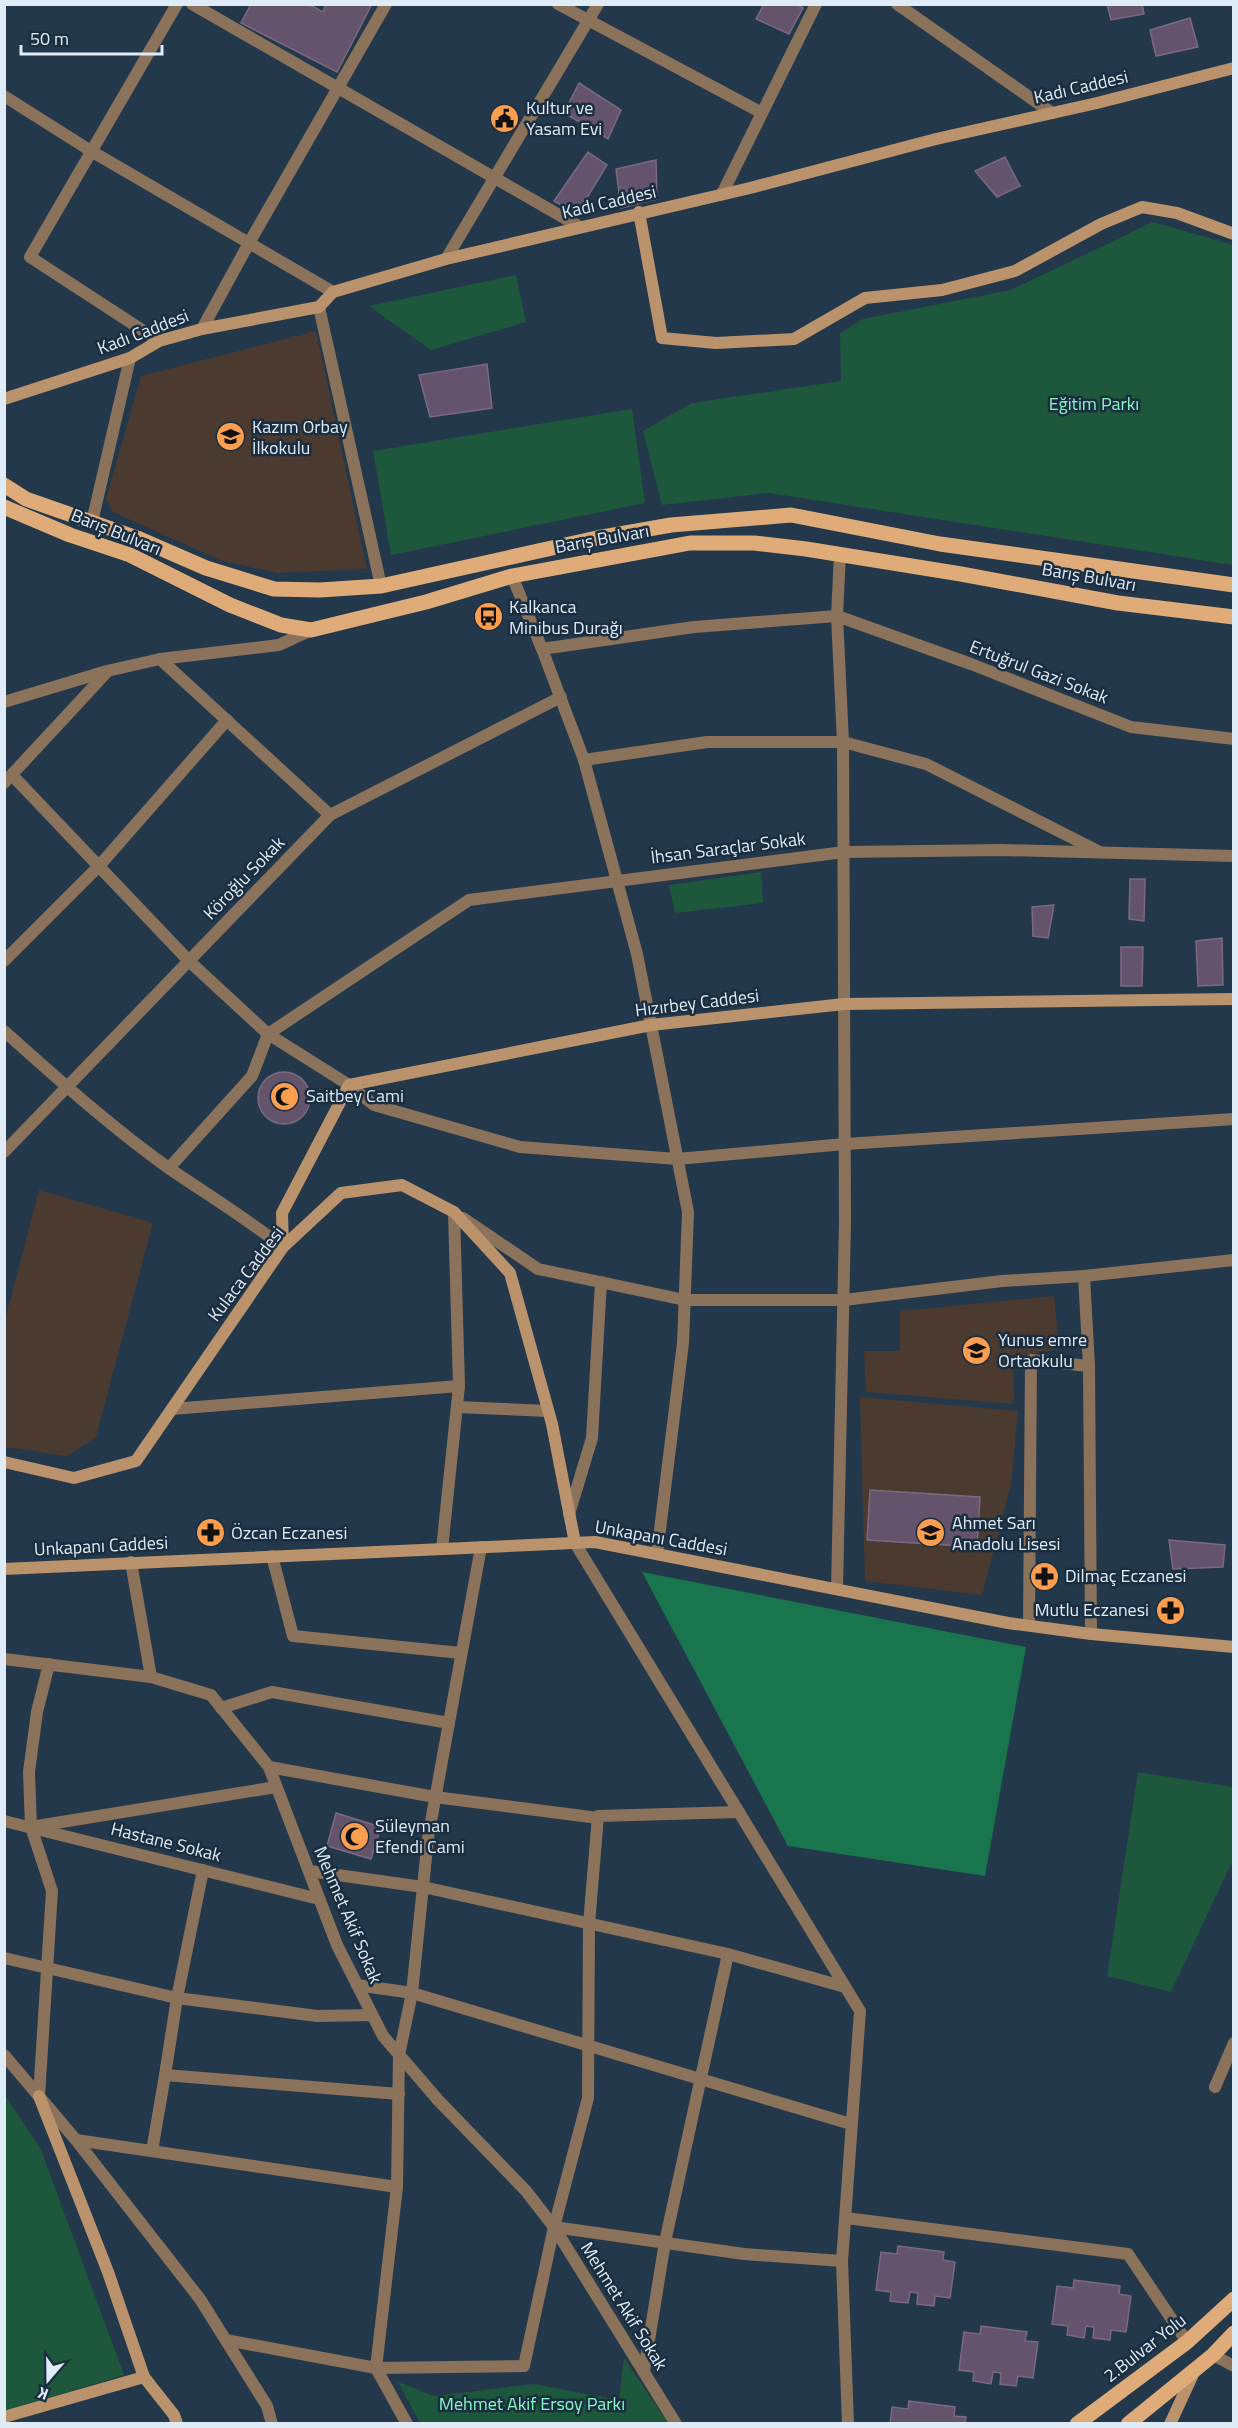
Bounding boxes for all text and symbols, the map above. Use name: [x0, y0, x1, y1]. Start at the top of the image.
scale bar: [21, 18, 162, 56]
text: 50 m: [30, 25, 69, 52]
street label: Kadı Caddesi: [1031, 63, 1131, 110]
place label: Kultur ve Yasam Evi: [526, 94, 602, 142]
public building icon: Kultur ve Yasam Evi: [489, 102, 521, 134]
street label: Kadı Caddesi: [559, 178, 659, 225]
street label: Kadı Caddesi: [93, 302, 192, 361]
park label: Eğitim Parkı: [1049, 390, 1139, 417]
place label: Kazım Orbay İlkokulu: [252, 413, 348, 461]
school or university icon: Kazım Orbay İlkokulu: [215, 421, 247, 453]
street label: Barış Bulvarı: [67, 501, 165, 562]
street label: Barış Bulvarı: [553, 517, 651, 560]
street label: Barış Bulvarı: [1040, 555, 1138, 598]
place label: Kalkanca Minibus Durağı: [509, 593, 623, 641]
bus stop icon: Kalkanca Minibus Durağı: [472, 601, 504, 633]
street label: Ertuğrul Gazi Sokak: [966, 633, 1113, 711]
street label: İhsan Saraçlar Sokak: [649, 825, 807, 870]
street label: Köroğlu Sokak: [197, 829, 291, 926]
street label: Hızırbey Caddesi: [633, 982, 761, 1024]
mosque icon: Saitbey Cami: [269, 1080, 301, 1112]
place label: Saitbey Cami: [306, 1082, 404, 1109]
street label: Kulaca Caddesi: [201, 1221, 290, 1327]
place label: Yunus emre Ortaokulu: [998, 1326, 1087, 1374]
school or university icon: Yunus emre Ortaokulu: [961, 1334, 993, 1366]
place label: Ahmet Sarı Anadolu Lisesi: [952, 1509, 1060, 1557]
street label: Unkapanı Caddesi: [593, 1513, 729, 1562]
pharmacy icon: Özcan Eczanesi: [194, 1517, 226, 1549]
school or university icon: Ahmet Sarı Anadolu Lisesi: [915, 1517, 947, 1549]
place label: Özcan Eczanesi: [231, 1519, 347, 1546]
street label: Unkapanı Caddesi: [33, 1529, 169, 1562]
pharmacy icon: Dilmaç Eczanesi: [1028, 1560, 1060, 1592]
place label: Dilmaç Eczanesi: [1065, 1562, 1187, 1589]
pharmacy icon: Mutlu Eczanesi: [1154, 1594, 1186, 1626]
place label: Mutlu Eczanesi: [1034, 1596, 1149, 1623]
place label: Süleyman Efendi Cami: [375, 1812, 465, 1860]
street label: Hastane Sokak: [108, 1815, 225, 1868]
mosque icon: Süleyman Efendi Cami: [338, 1820, 370, 1852]
street label: Mehmet Akif Sokak: [307, 1842, 390, 1988]
street label: Mehmet Akif Sokak: [574, 2236, 675, 2375]
street label: 2.Bulvar Yolu: [1098, 2307, 1192, 2388]
north arrow: [18, 2350, 78, 2410]
text: K: [34, 2381, 51, 2407]
park label: Mehmet Akif Ersoy Parkı: [439, 2390, 625, 2417]

